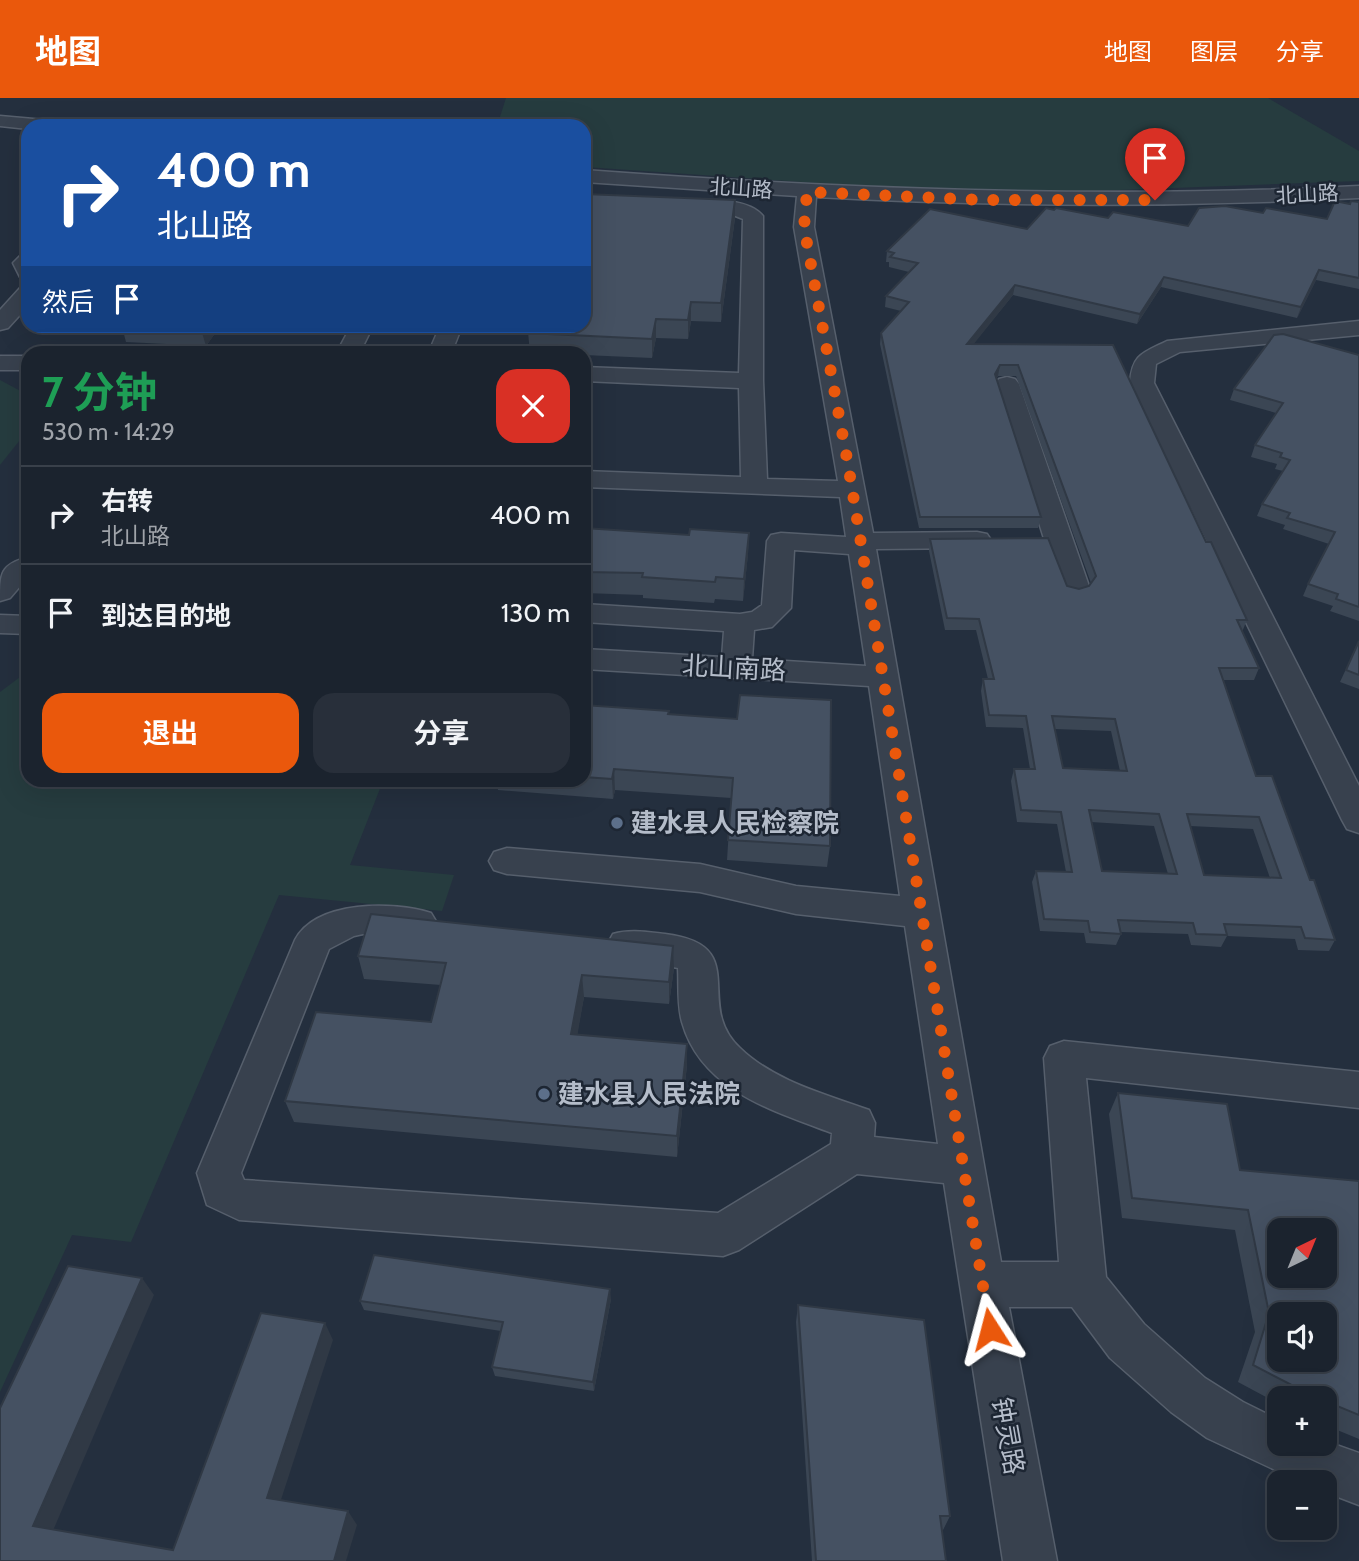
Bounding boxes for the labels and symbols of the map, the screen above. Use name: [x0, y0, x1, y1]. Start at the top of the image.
pin: [1125, 128, 1185, 200]
street label: 北山路: [709, 173, 773, 203]
street label: 北山路: [1275, 180, 1339, 208]
street label: 北山南路: [681, 649, 787, 687]
place label: 建水县人民检察院: [631, 807, 839, 839]
marker: 建水县人民检察院: [609, 815, 625, 831]
place label: 建水县人民法院: [558, 1078, 740, 1110]
marker: 建水县人民法院: [536, 1086, 552, 1102]
north arrow: [1267, 1218, 1337, 1288]
position arrow: [953, 1292, 1027, 1366]
street label: 钟灵路: [985, 1395, 1031, 1477]

